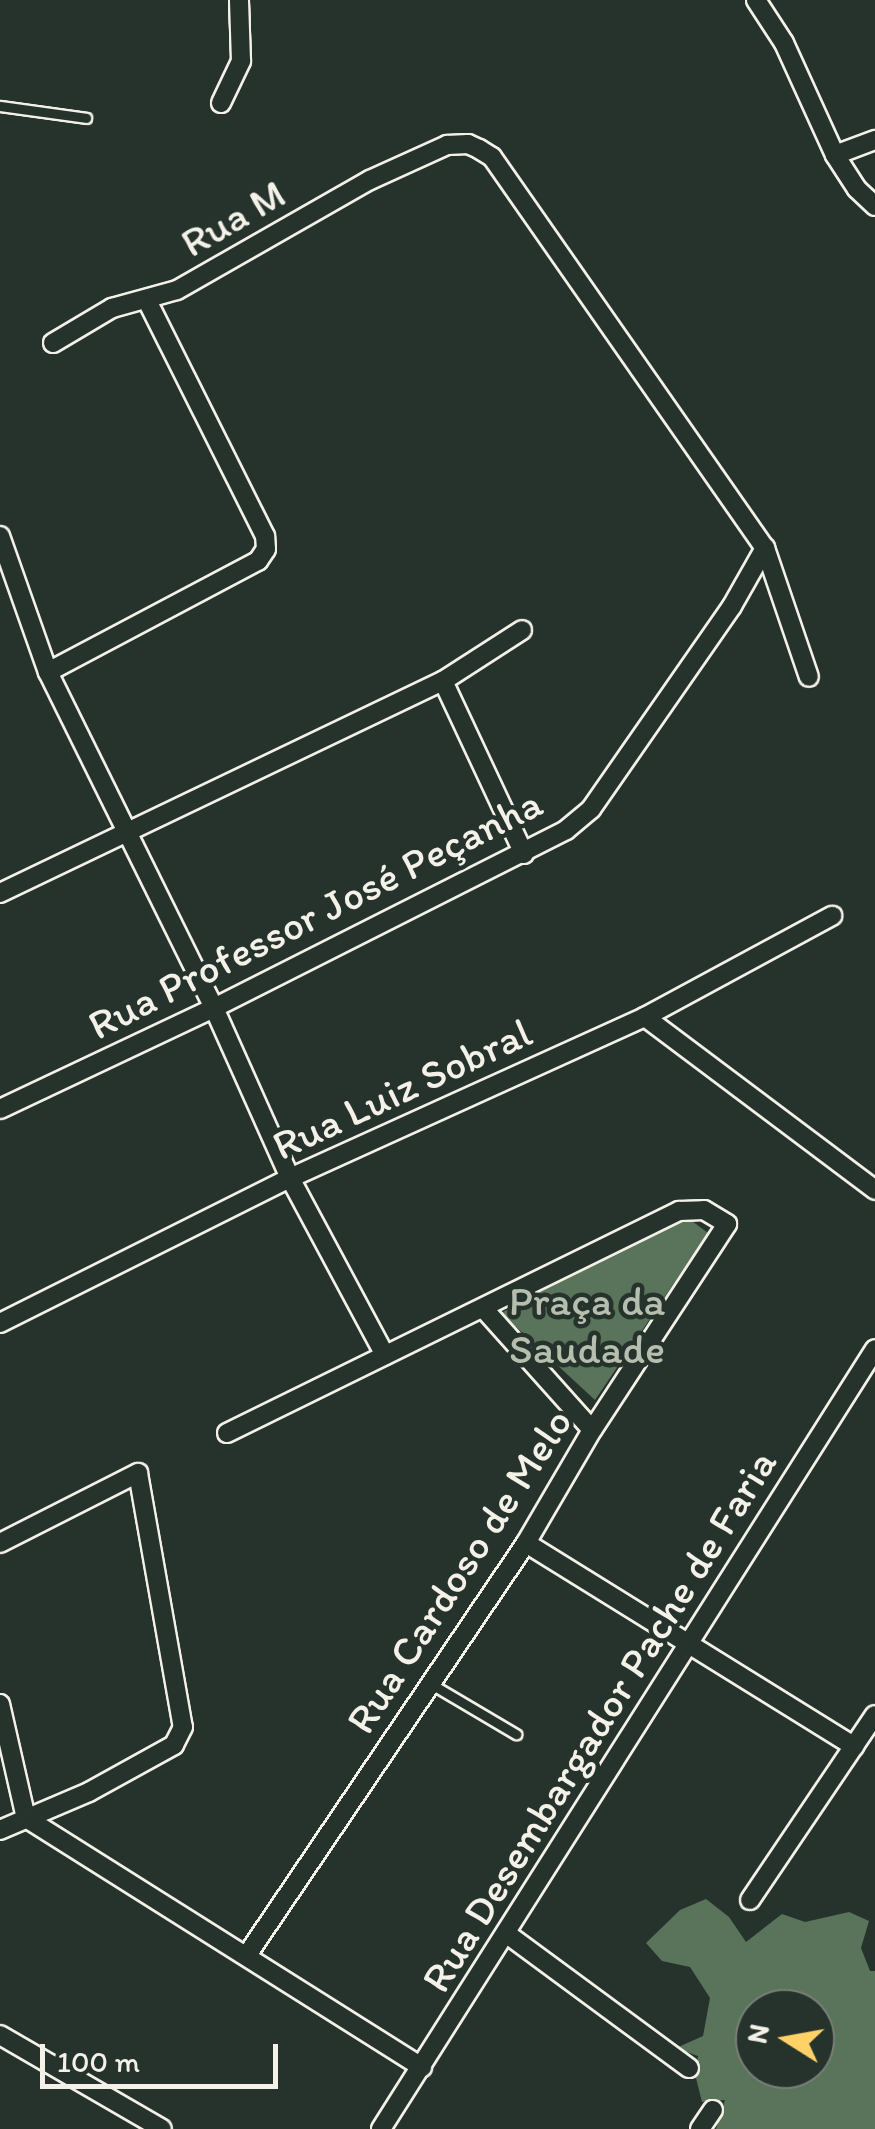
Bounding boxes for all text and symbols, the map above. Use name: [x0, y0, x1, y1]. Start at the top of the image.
street label: Rua M: [172, 168, 294, 268]
street label: Rua Professor José Peçanha: [81, 778, 549, 1050]
street label: Rua Luiz Sobral: [265, 1007, 539, 1171]
park label: Praça da Saudade: [508, 1276, 666, 1374]
street label: Rua Cardoso de Melo: [335, 1399, 583, 1743]
street label: Rua Desembargador Pache de Faria: [410, 1440, 788, 2002]
north arrow: [735, 1989, 835, 2089]
text: N: [739, 2021, 776, 2046]
scale bar: [45, 2024, 282, 2086]
text: 100 m: [57, 2043, 140, 2080]

